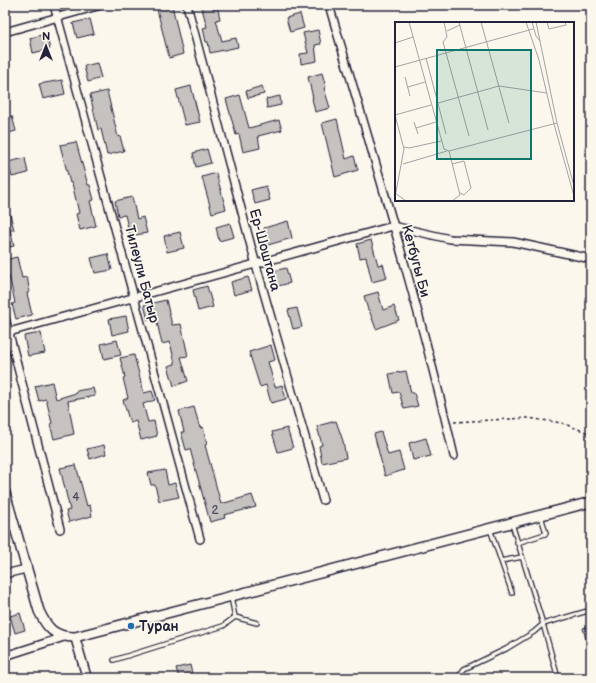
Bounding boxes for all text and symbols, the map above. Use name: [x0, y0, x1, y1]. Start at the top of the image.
inset map: [395, 22, 574, 201]
north arrow: [26, 26, 66, 66]
text: N: [42, 30, 50, 43]
street label: Ер-Шоштана: [246, 207, 284, 294]
street label: Тилеули Батыр: [121, 223, 163, 325]
street label: Кетбугы Би: [398, 223, 434, 299]
house number: 4: [72, 490, 80, 505]
house number: 2: [211, 503, 219, 518]
place label: Туран: [139, 618, 179, 635]
marker: Туран: [126, 621, 136, 631]

